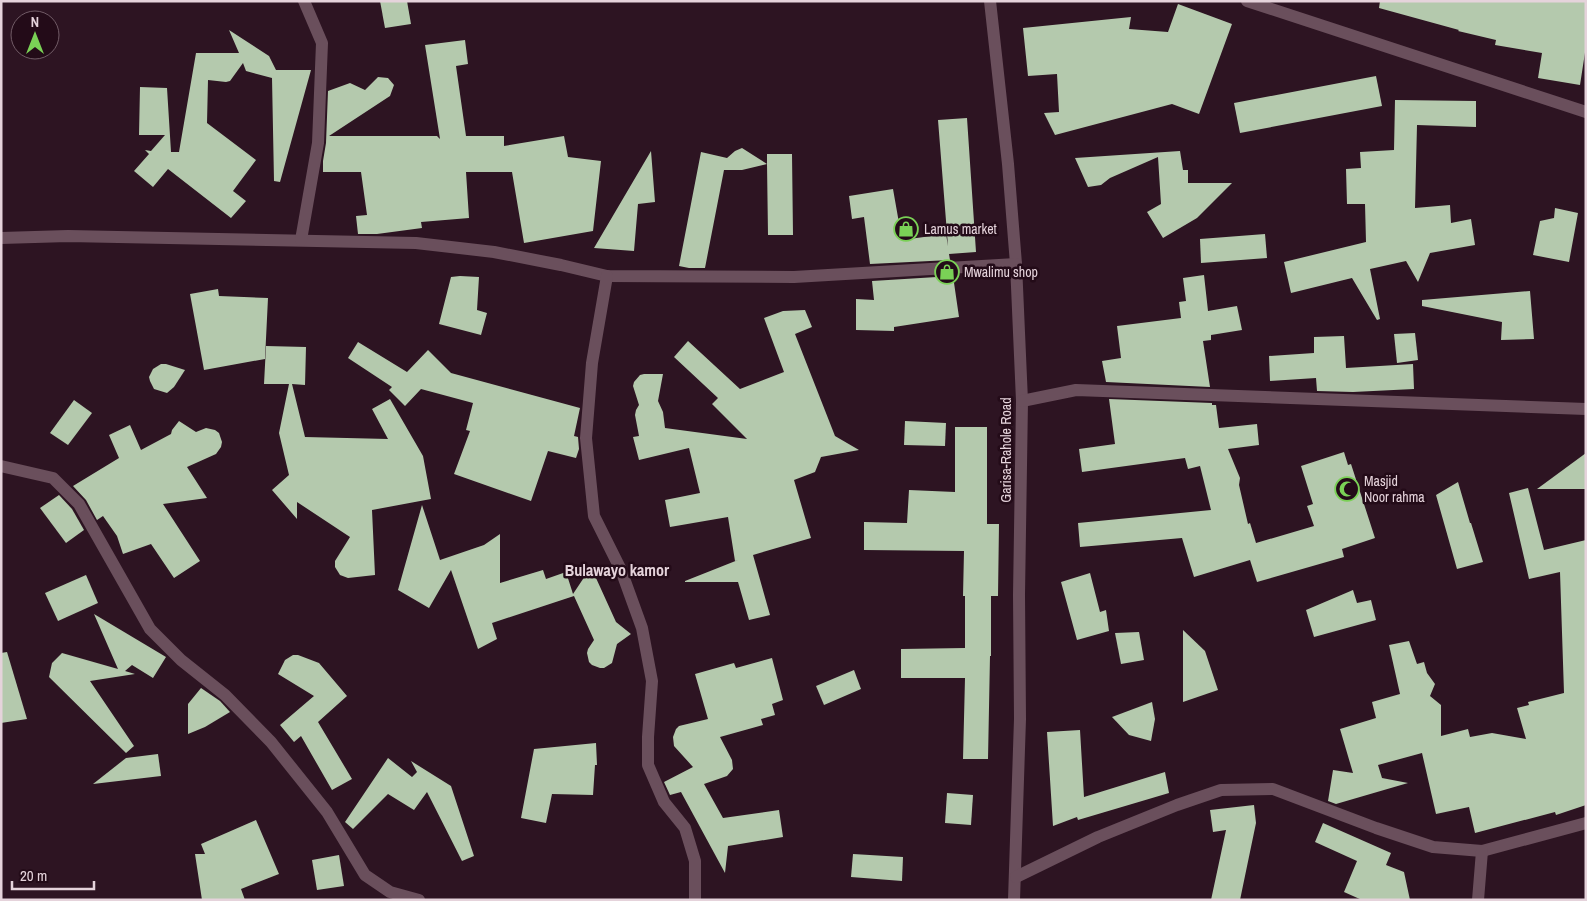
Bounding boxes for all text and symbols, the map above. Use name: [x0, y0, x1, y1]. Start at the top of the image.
north arrow: [10, 10, 60, 60]
text: N: [31, 13, 39, 31]
shop icon: Lamus market: [893, 216, 919, 242]
place label: Lamus market: [924, 220, 997, 238]
shop icon: Mwalimu shop: [934, 259, 960, 285]
place label: Mwalimu shop: [964, 263, 1038, 281]
street label: Garisa-Rahole Road: [997, 397, 1015, 503]
place label: Masjid Noor rahma: [1364, 472, 1425, 506]
mosque icon: Masjid Noor rahma: [1334, 476, 1360, 502]
district label: Bulawayo kamor: [565, 559, 670, 581]
scale bar: [12, 858, 95, 890]
text: 20 m: [20, 865, 47, 886]

